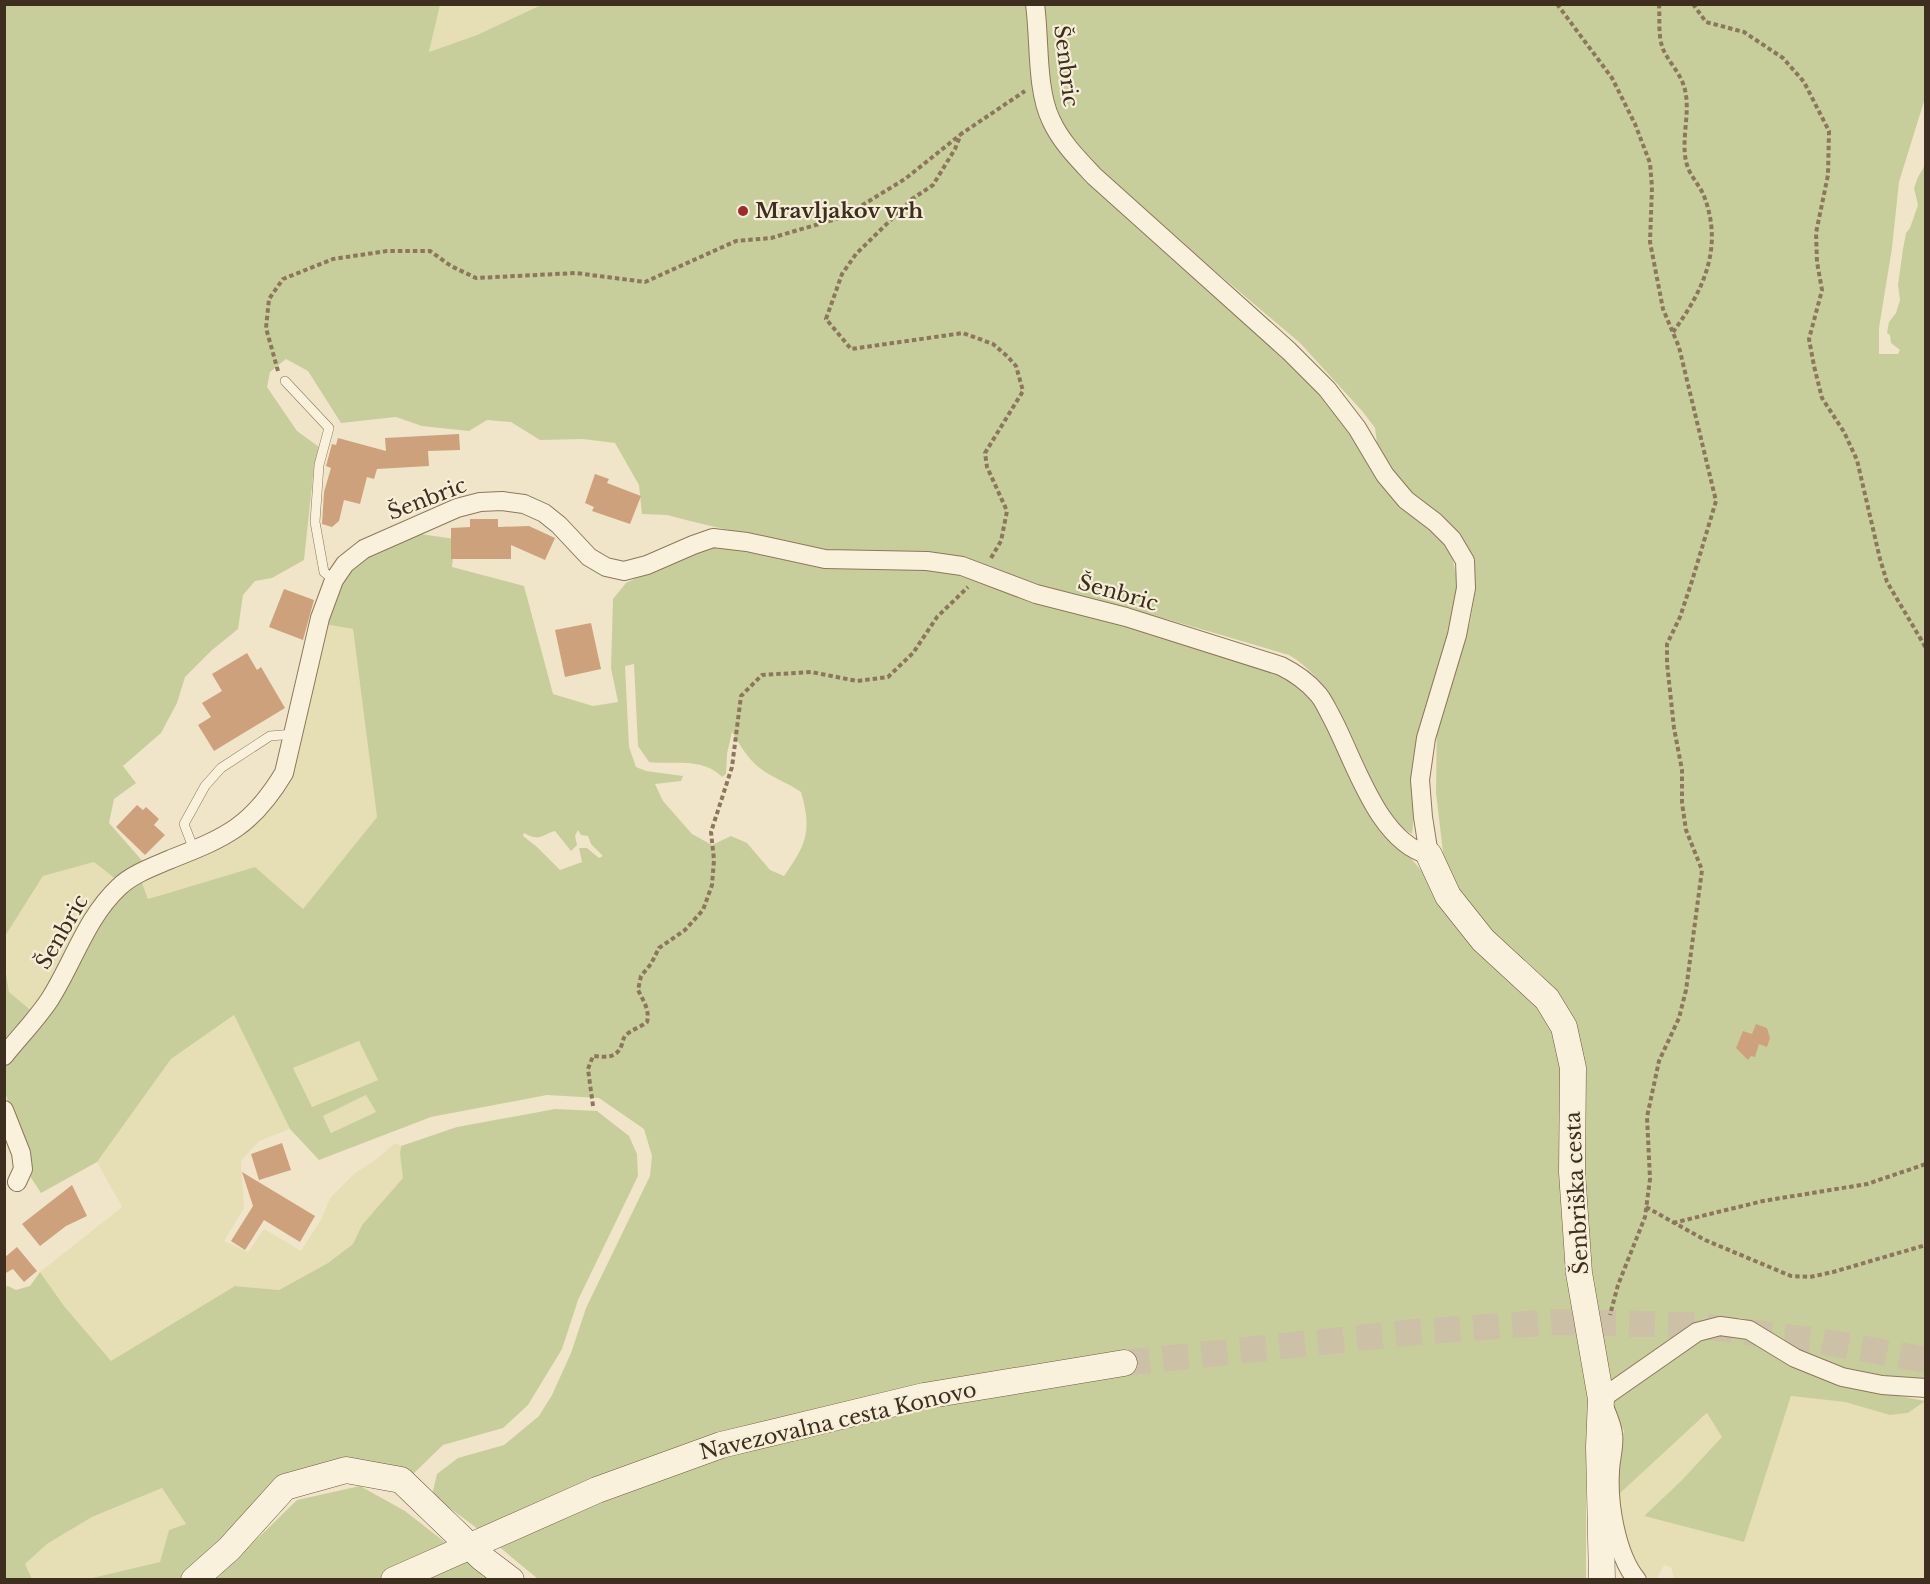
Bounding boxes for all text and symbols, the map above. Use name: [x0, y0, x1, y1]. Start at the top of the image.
street label: Šenbric: [1048, 24, 1084, 108]
place label: Mravljakov vrh: [755, 198, 923, 224]
marker: Mravljakov vrh: [736, 204, 750, 218]
street label: Šenbric: [384, 472, 470, 526]
street label: Šenbric: [1075, 569, 1161, 617]
street label: Šenbric: [30, 890, 94, 974]
street label: Šenbriška cesta: [1560, 1110, 1594, 1275]
street label: Navezovalna cesta Konovo: [697, 1376, 979, 1466]

